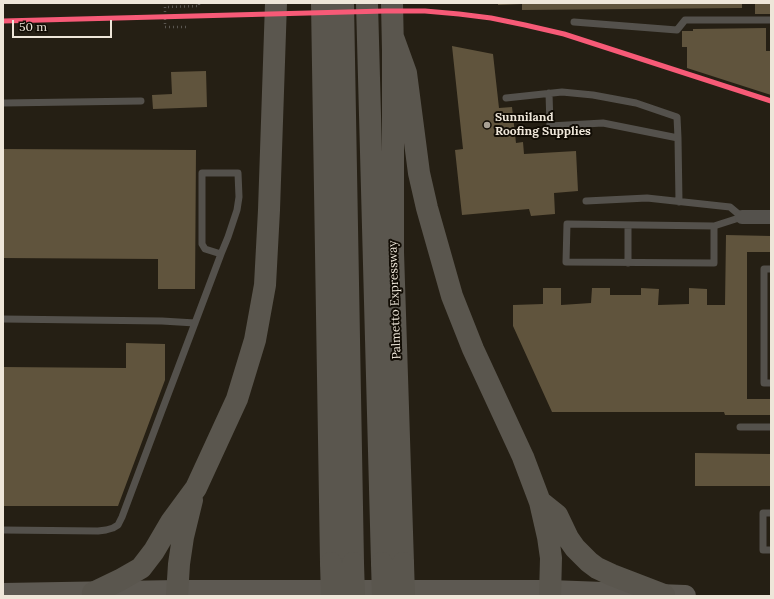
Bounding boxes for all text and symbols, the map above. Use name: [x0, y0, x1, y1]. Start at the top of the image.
scale bar: [14, 12, 114, 38]
text: 50 m: [19, 19, 47, 34]
place label: Sunniland Roofing Supplies: [495, 111, 591, 139]
marker: Sunniland Roofing Supplies: [482, 120, 492, 130]
street label: Palmetto Expressway: [386, 240, 404, 360]

